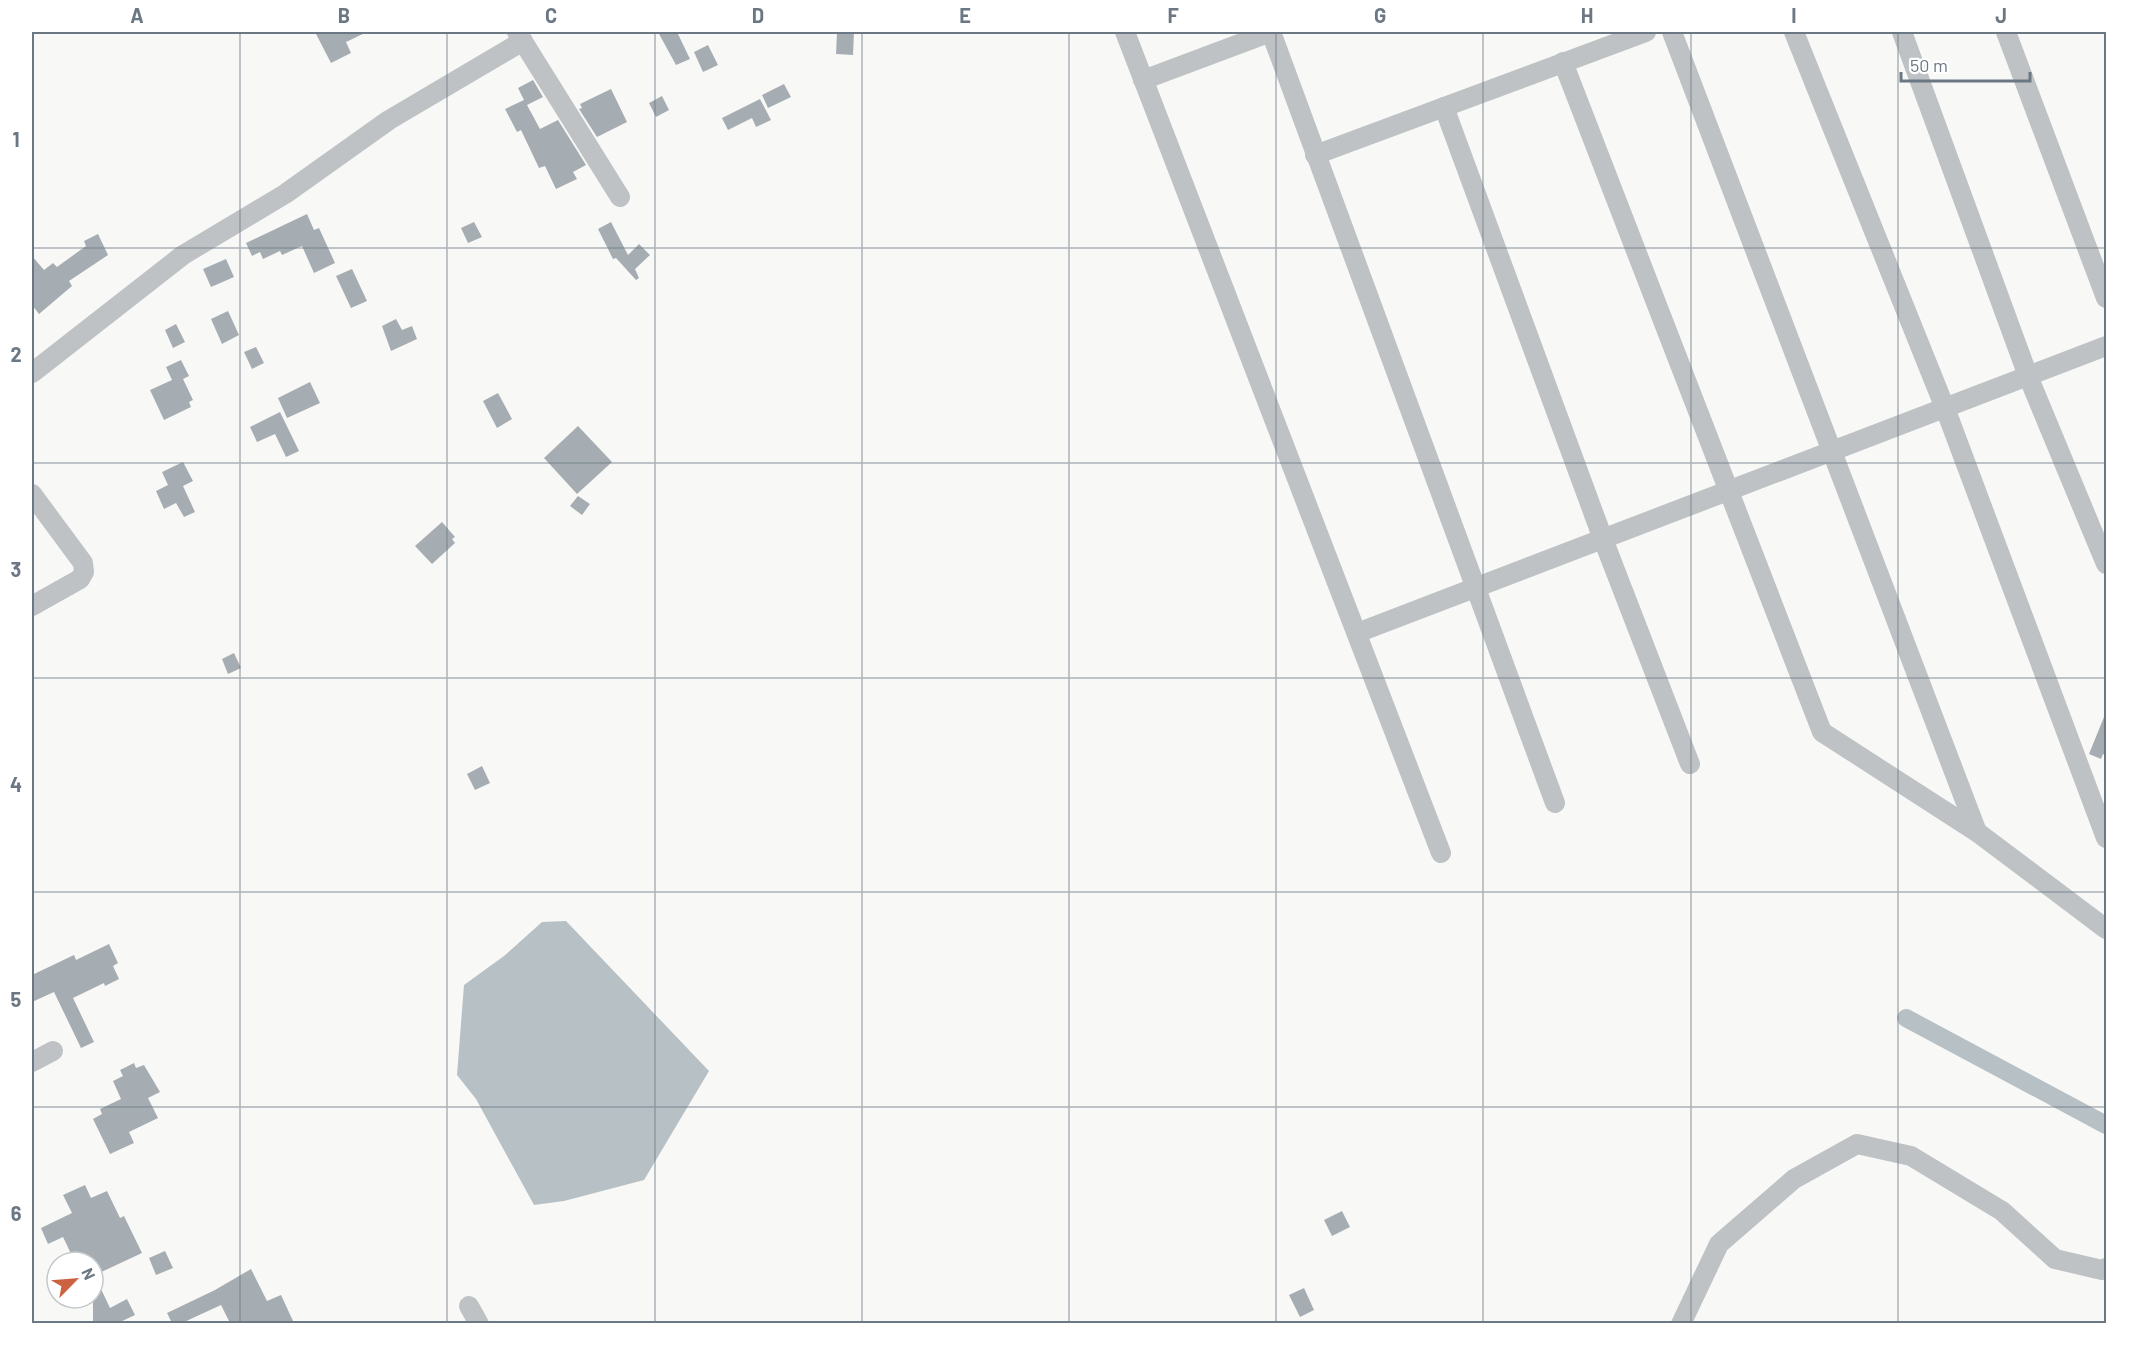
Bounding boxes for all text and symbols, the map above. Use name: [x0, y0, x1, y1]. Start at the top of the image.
text: A: [130, 3, 144, 27]
text: B: [338, 3, 350, 27]
text: C: [545, 3, 557, 27]
text: D: [752, 3, 764, 27]
text: E: [959, 3, 971, 27]
text: F: [1167, 3, 1179, 27]
text: G: [1374, 3, 1386, 27]
text: H: [1581, 3, 1593, 27]
text: I: [1791, 3, 1797, 27]
text: J: [1995, 3, 2007, 27]
scale bar: [1901, 45, 2030, 83]
text: 50 m: [1910, 54, 1948, 76]
text: 1: [12, 127, 20, 151]
text: 2: [10, 342, 22, 366]
text: 3: [11, 557, 21, 581]
text: 4: [10, 772, 22, 796]
text: 5: [11, 987, 22, 1011]
text: 6: [11, 1201, 22, 1225]
north arrow: [45, 1250, 105, 1310]
text: N: [78, 1265, 100, 1282]

